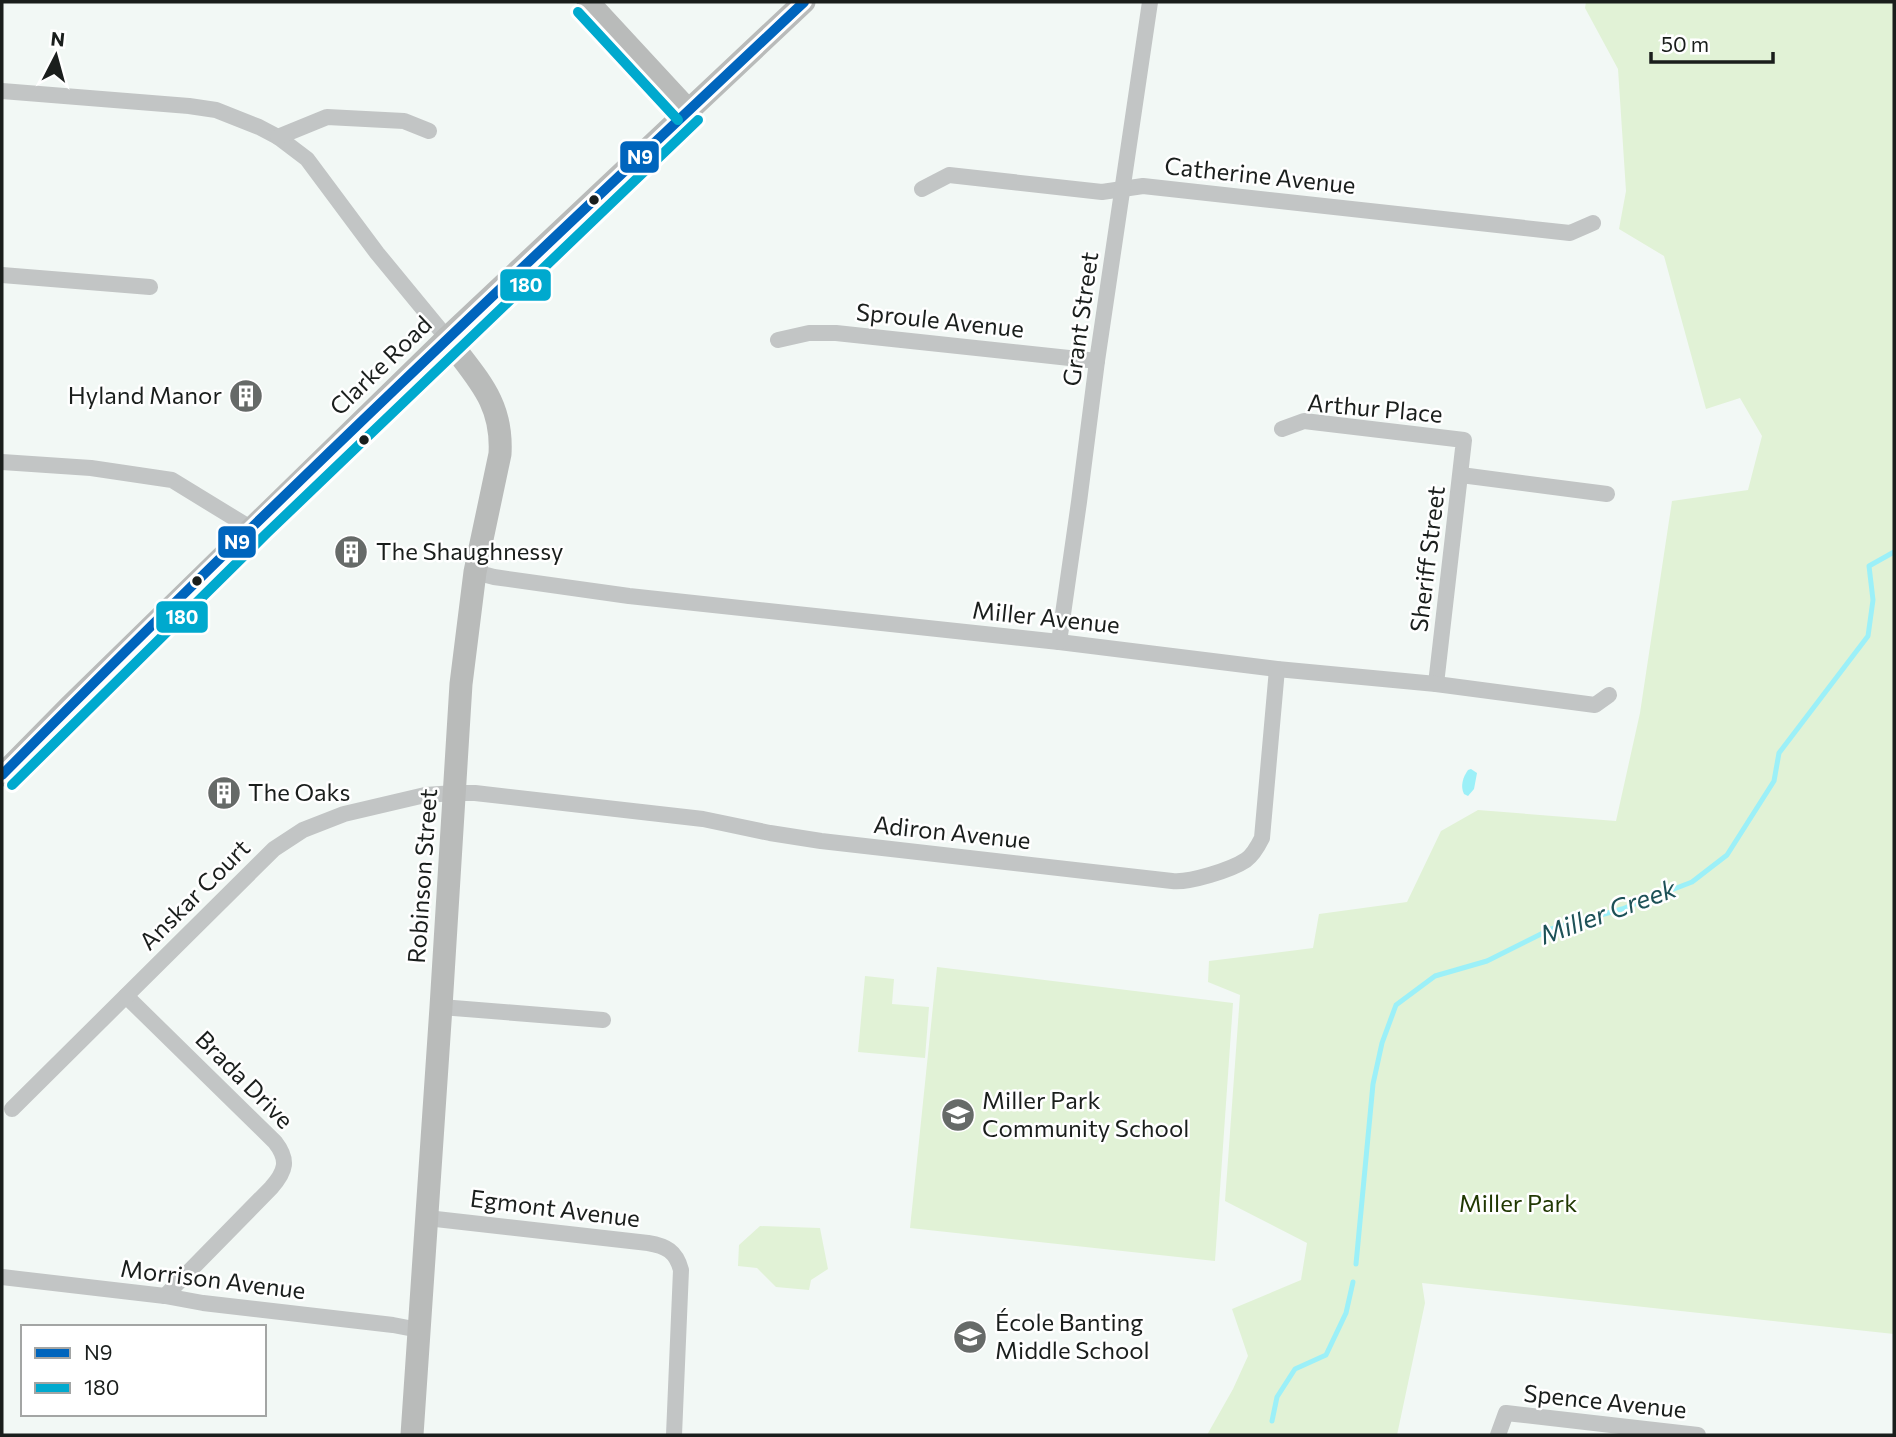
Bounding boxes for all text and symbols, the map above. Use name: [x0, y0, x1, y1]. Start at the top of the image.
north arrow: [21, 21, 91, 91]
scale bar: [1651, 21, 1773, 65]
text: N: [50, 26, 66, 51]
text: 50 m: [1661, 31, 1709, 56]
line badge: N9: [619, 140, 660, 174]
text: N9: [627, 145, 653, 168]
street label: Catherine Avenue: [1163, 150, 1357, 199]
unlabelled marker: [587, 193, 601, 207]
street label: Grant Street: [1056, 250, 1103, 388]
line badge: 180: [499, 268, 552, 302]
text: 180: [510, 273, 542, 296]
street label: Sproule Avenue: [855, 296, 1025, 343]
street label: Clarke Road: [323, 309, 437, 421]
building icon: Hyland Manor: [227, 377, 265, 415]
place label: Hyland Manor: [68, 380, 222, 409]
street label: Arthur Place: [1306, 387, 1444, 428]
unlabelled marker: [357, 433, 371, 447]
street label: Sheriff Street: [1403, 484, 1450, 634]
line badge: N9: [217, 525, 257, 559]
text: N9: [224, 530, 250, 553]
building icon: The Shaughnessy: [332, 533, 370, 571]
place label: The Shaughnessy: [376, 536, 563, 565]
unlabelled marker: [190, 574, 204, 588]
street label: Miller Avenue: [971, 594, 1121, 639]
line badge: 180: [155, 600, 209, 634]
text: 180: [166, 605, 198, 628]
building icon: The Oaks: [205, 774, 243, 812]
place label: The Oaks: [248, 777, 350, 806]
street label: Robinson Street: [401, 787, 442, 964]
street label: Adiron Avenue: [872, 809, 1032, 854]
street label: Anskar Court: [133, 832, 255, 955]
water label: Miller Creek: [1535, 871, 1681, 950]
street label: Brada Drive: [190, 1024, 300, 1134]
place label: Miller Park Community School: [982, 1085, 1189, 1142]
school or university icon: Miller Park Community School: [939, 1096, 977, 1134]
street label: Egmont Avenue: [469, 1183, 642, 1232]
park label: Miller Park: [1459, 1188, 1577, 1217]
street label: Morrison Avenue: [119, 1253, 307, 1304]
place label: École Banting Middle School: [995, 1307, 1150, 1364]
school or university icon: École Banting Middle School: [951, 1318, 989, 1356]
legend: [21, 1325, 266, 1416]
text: N9: [84, 1339, 113, 1364]
text: 180: [84, 1374, 119, 1399]
street label: Spence Avenue: [1522, 1378, 1688, 1423]

